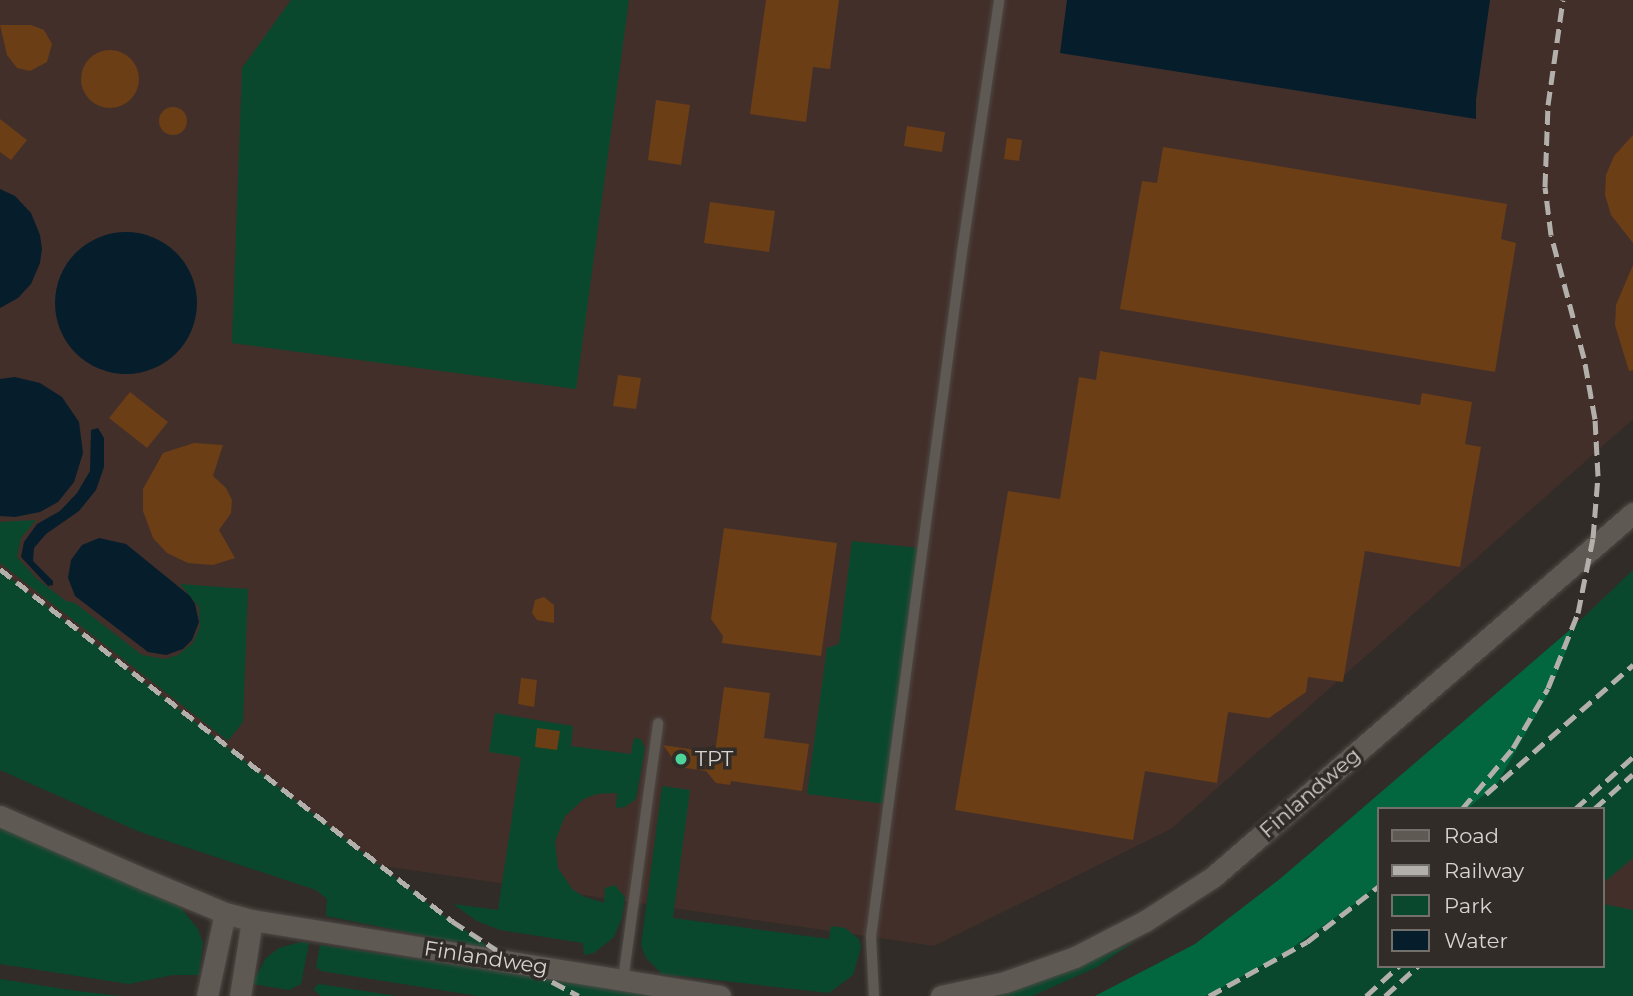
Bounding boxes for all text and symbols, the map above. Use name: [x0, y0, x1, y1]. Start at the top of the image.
street label: Finlandweg: [1255, 743, 1365, 843]
place label: TPT: [695, 746, 733, 772]
marker: TPT: [673, 751, 689, 767]
legend: [1378, 807, 1605, 968]
text: Road: [1444, 823, 1499, 848]
text: Railway: [1444, 858, 1524, 883]
text: Park: [1444, 893, 1492, 918]
text: Water: [1444, 928, 1508, 953]
street label: Finlandweg: [422, 936, 550, 980]

